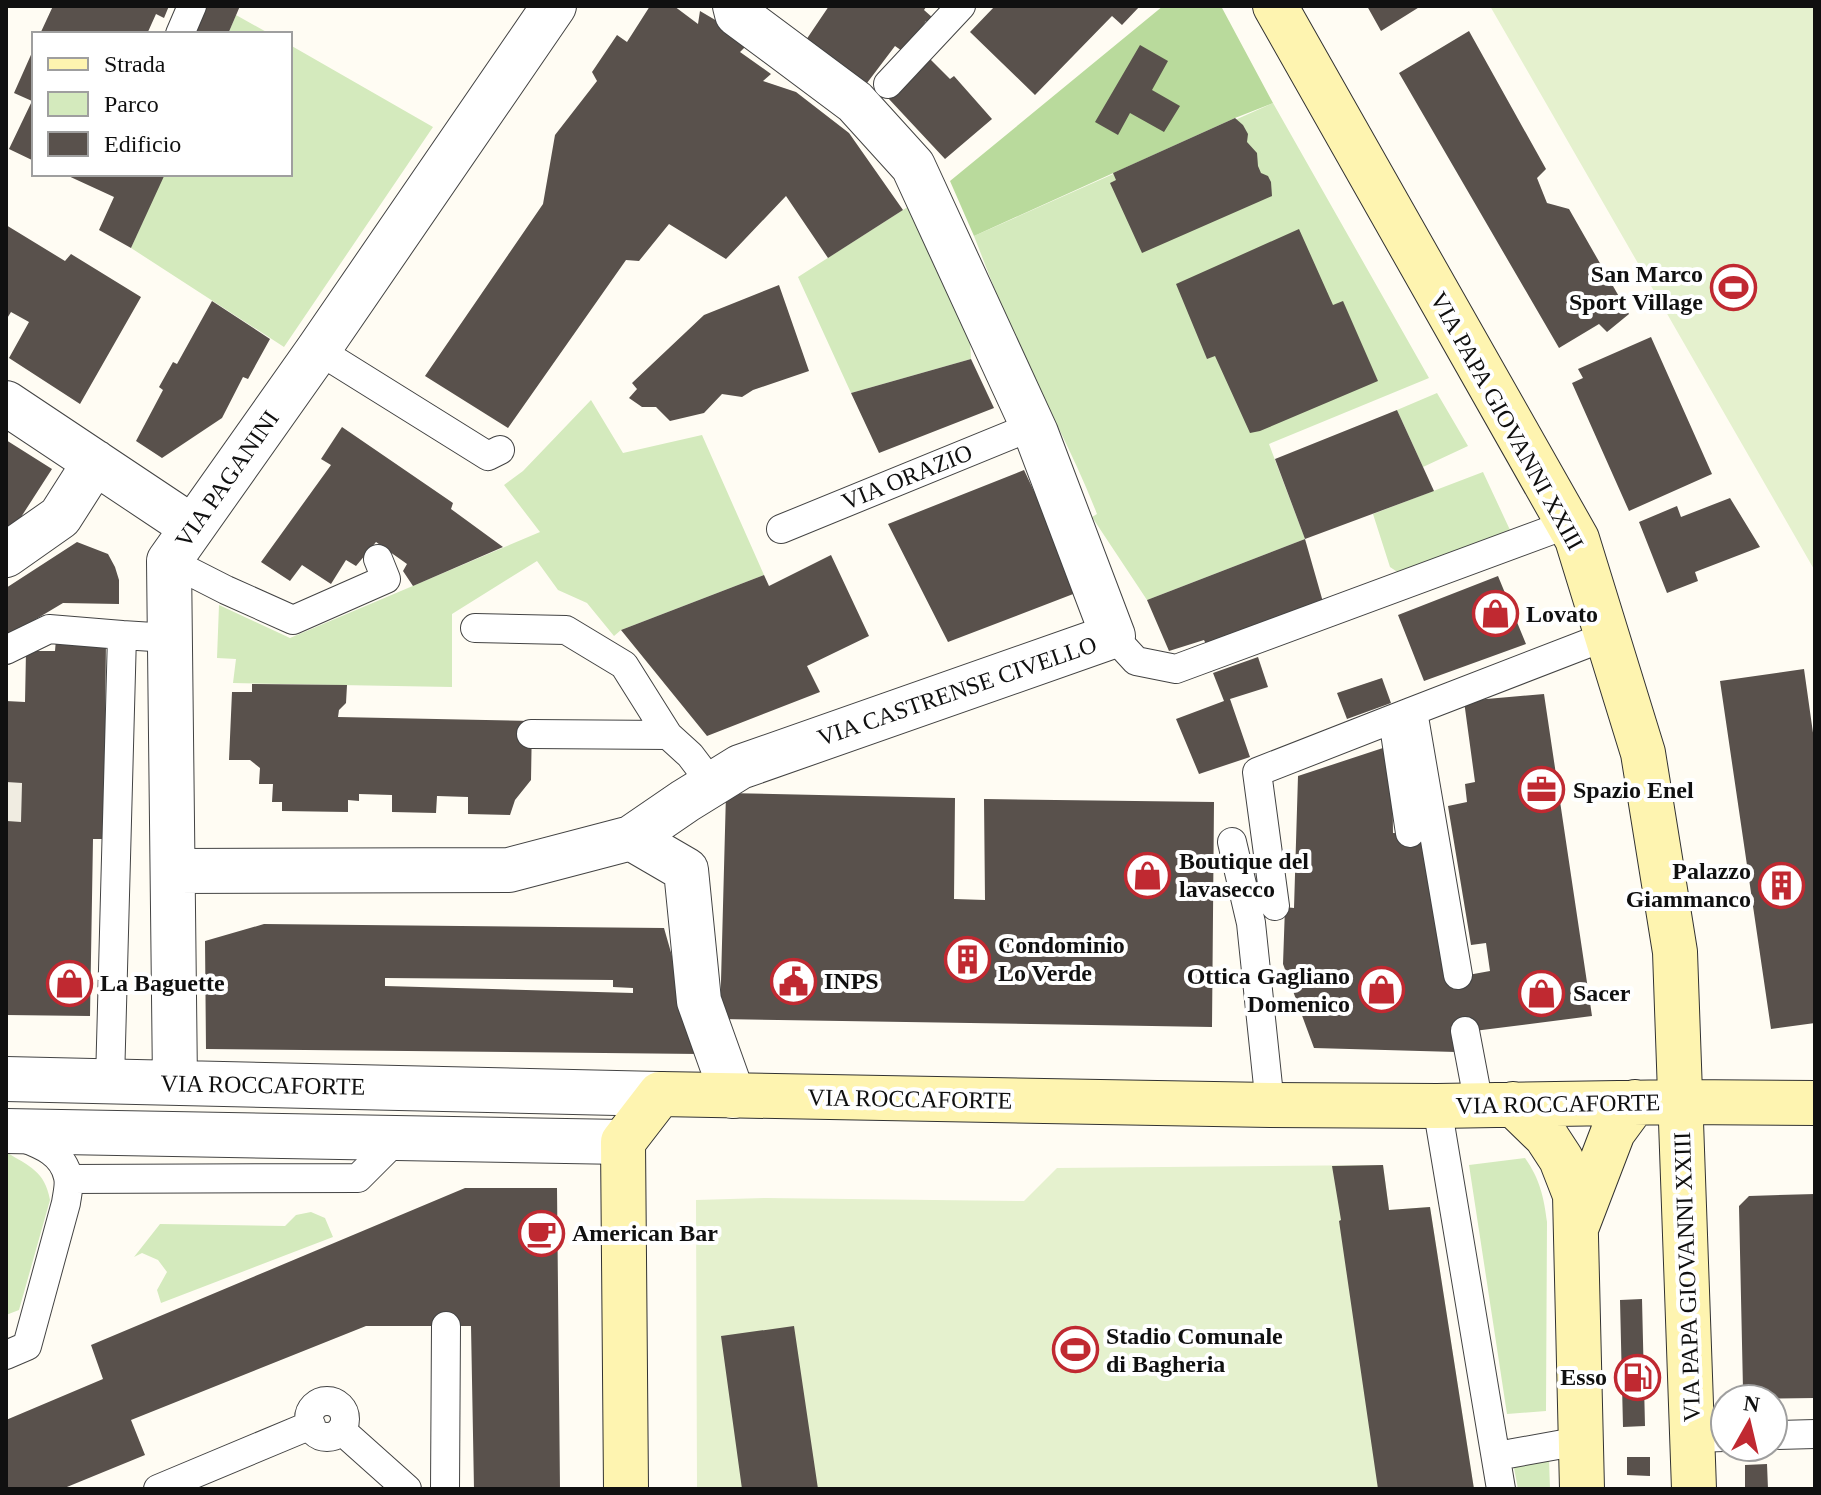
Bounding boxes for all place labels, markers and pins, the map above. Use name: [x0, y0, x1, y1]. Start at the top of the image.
place label: San Marco Sport Village: [1569, 261, 1703, 315]
sports icon: San Marco Sport Village: [1710, 264, 1758, 312]
shop icon: Lovato: [1471, 590, 1519, 638]
place label: Lovato: [1526, 601, 1598, 627]
office icon: Spazio Enel: [1518, 766, 1566, 814]
place label: Spazio Enel: [1573, 777, 1694, 803]
place label: Boutique del lavasecco: [1179, 848, 1309, 902]
shop icon: Boutique del lavasecco: [1124, 851, 1172, 899]
place label: Palazzo Giammanco: [1626, 858, 1751, 912]
building icon: Palazzo Giammanco: [1758, 861, 1806, 909]
place label: Condominio Lo Verde: [998, 932, 1125, 986]
building icon: Condominio Lo Verde: [943, 935, 991, 983]
public building icon: INPS: [769, 957, 817, 1005]
shop icon: La Baguette: [45, 959, 93, 1007]
place label: Ottica Gagliano Domenico: [1187, 963, 1350, 1017]
shop icon: Ottica Gagliano Domenico: [1357, 966, 1405, 1014]
place label: INPS: [824, 968, 879, 994]
shop icon: Sacer: [1518, 969, 1566, 1017]
place label: La Baguette: [100, 970, 225, 996]
place label: Sacer: [1573, 980, 1631, 1006]
cafe icon: American Bar: [517, 1209, 565, 1257]
place label: American Bar: [572, 1220, 718, 1246]
place label: Stadio Comunale di Bagheria: [1106, 1323, 1283, 1377]
sports icon: Stadio Comunale di Bagheria: [1051, 1326, 1099, 1374]
fuel station icon: Esso: [1614, 1353, 1662, 1401]
place label: Esso: [1560, 1364, 1607, 1390]

